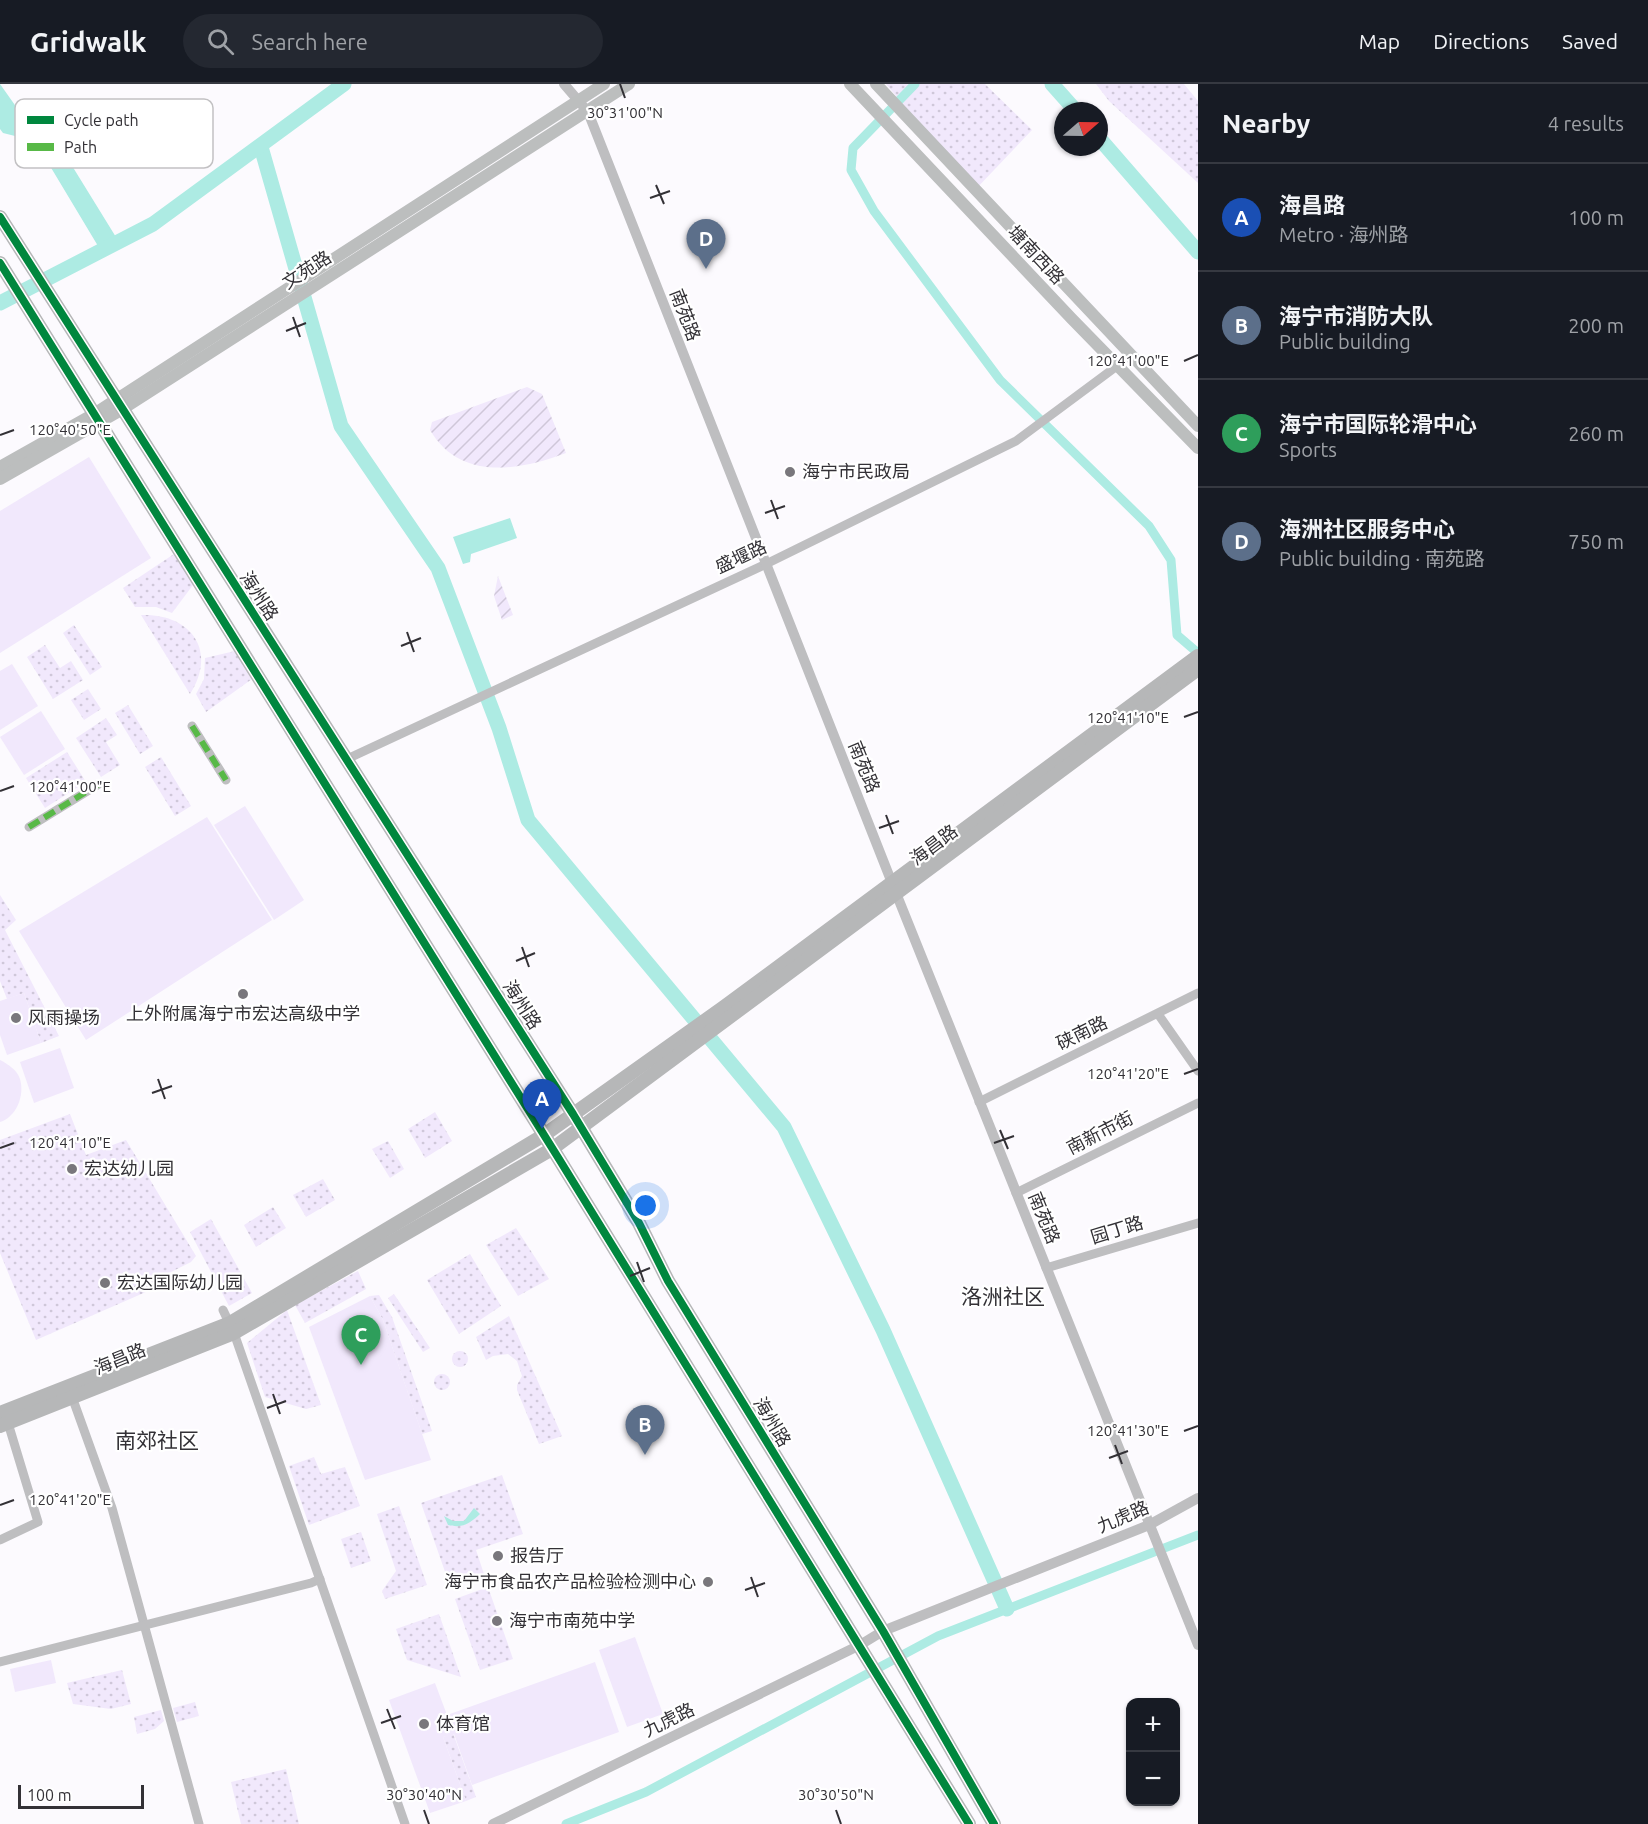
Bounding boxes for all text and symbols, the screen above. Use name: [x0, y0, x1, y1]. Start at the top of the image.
search box: [183, 14, 603, 68]
icon: search: [204, 25, 237, 58]
text: Gridwalk: [30, 26, 147, 57]
text: Search here: [252, 29, 368, 54]
text: Map: [1359, 29, 1400, 53]
text: Directions: [1433, 29, 1529, 53]
text: Saved: [1562, 29, 1618, 53]
legend: [15, 99, 213, 168]
north arrow: [1054, 102, 1108, 156]
text: 30°31'00"N: [587, 104, 663, 121]
text: Nearby: [1222, 109, 1310, 138]
text: Cycle path: [64, 111, 139, 129]
text: 4 results: [1548, 112, 1624, 135]
text: Path: [64, 138, 97, 156]
text: 海昌路: [1279, 192, 1345, 217]
text: A: [1234, 206, 1249, 229]
text: 100 m: [1568, 206, 1624, 229]
pin: D: [686, 220, 726, 269]
street label: 塘南西路: [1005, 221, 1069, 287]
text: Metro · 海州路: [1279, 223, 1409, 246]
street label: 文苑路: [278, 246, 335, 292]
street label: 南苑路: [667, 286, 705, 343]
text: 海宁市消防大队: [1279, 303, 1433, 328]
text: B: [1235, 314, 1248, 337]
text: 200 m: [1568, 314, 1624, 337]
text: Public building: [1279, 330, 1411, 353]
text: 120°41'00"E: [1087, 352, 1169, 369]
text: 海宁市国际轮滑中心: [1279, 411, 1477, 436]
text: 120°40'50"E: [29, 421, 111, 438]
text: C: [1235, 422, 1248, 445]
text: 260 m: [1568, 422, 1624, 445]
text: Sports: [1279, 438, 1337, 461]
place label: 海宁市民政局: [802, 461, 910, 481]
marker: 海宁市民政局: [783, 465, 797, 479]
text: 海洲社区服务中心: [1279, 516, 1455, 541]
text: D: [1234, 530, 1249, 553]
text: 750 m: [1568, 530, 1624, 553]
street label: 盛堰路: [712, 536, 769, 577]
text: Public building · 南苑路: [1279, 547, 1485, 570]
street label: 海州路: [237, 567, 283, 624]
text: 120°41'10"E: [1087, 709, 1169, 726]
street label: 南苑路: [846, 738, 884, 795]
text: 120°41'00"E: [29, 778, 111, 795]
street label: 海昌路: [906, 820, 961, 868]
street label: 海州路: [500, 976, 546, 1033]
marker: 上外附属海宁市宏达高级中学: [236, 987, 250, 1001]
place label: 上外附属海宁市宏达高级中学: [126, 1003, 360, 1023]
place label: 风雨操场: [28, 1007, 100, 1027]
marker: 风雨操场: [9, 1011, 23, 1025]
street label: 硖南路: [1053, 1011, 1110, 1053]
text: 120°41'20"E: [1087, 1065, 1169, 1082]
pin: A: [522, 1080, 562, 1129]
street label: 南新市街: [1063, 1107, 1136, 1157]
text: 120°41'10"E: [29, 1134, 111, 1151]
place label: 宏达幼儿园: [84, 1158, 174, 1178]
marker: 宏达幼儿园: [65, 1162, 79, 1176]
street label: 南苑路: [1026, 1189, 1064, 1246]
your location: [631, 1191, 660, 1220]
street label: 园丁路: [1088, 1212, 1145, 1247]
place label: 宏达国际幼儿园: [117, 1272, 243, 1292]
marker: 宏达国际幼儿园: [98, 1276, 112, 1290]
district label: 洛洲社区: [961, 1284, 1045, 1308]
pin: C: [342, 1316, 380, 1365]
street label: 海昌路: [91, 1339, 148, 1377]
street label: 海州路: [750, 1393, 795, 1450]
pin: B: [626, 1406, 664, 1455]
text: 120°41'30"E: [1087, 1422, 1169, 1439]
district label: 南郊社区: [115, 1428, 199, 1452]
text: 120°41'20"E: [29, 1491, 111, 1508]
street label: 九虎路: [1094, 1496, 1151, 1536]
place label: 报告厅: [510, 1545, 564, 1565]
marker: 报告厅: [491, 1549, 505, 1563]
place label: 海宁市食品农产品检验检测中心: [444, 1571, 696, 1591]
marker: 海宁市食品农产品检验检测中心: [701, 1575, 715, 1589]
place label: 海宁市南苑中学: [509, 1610, 635, 1630]
marker: 海宁市南苑中学: [490, 1614, 504, 1628]
street label: 九虎路: [640, 1698, 697, 1740]
map controls: [1126, 1698, 1180, 1806]
button: +: [1126, 1698, 1180, 1752]
place label: 体育馆: [436, 1713, 490, 1733]
marker: 体育馆: [417, 1717, 431, 1731]
button: −: [1126, 1752, 1180, 1806]
scale bar: [18, 1782, 144, 1810]
text: 100 m: [27, 1786, 72, 1804]
text: 30°30'40"N: [386, 1786, 462, 1803]
text: 30°30'50"N: [798, 1786, 874, 1803]

